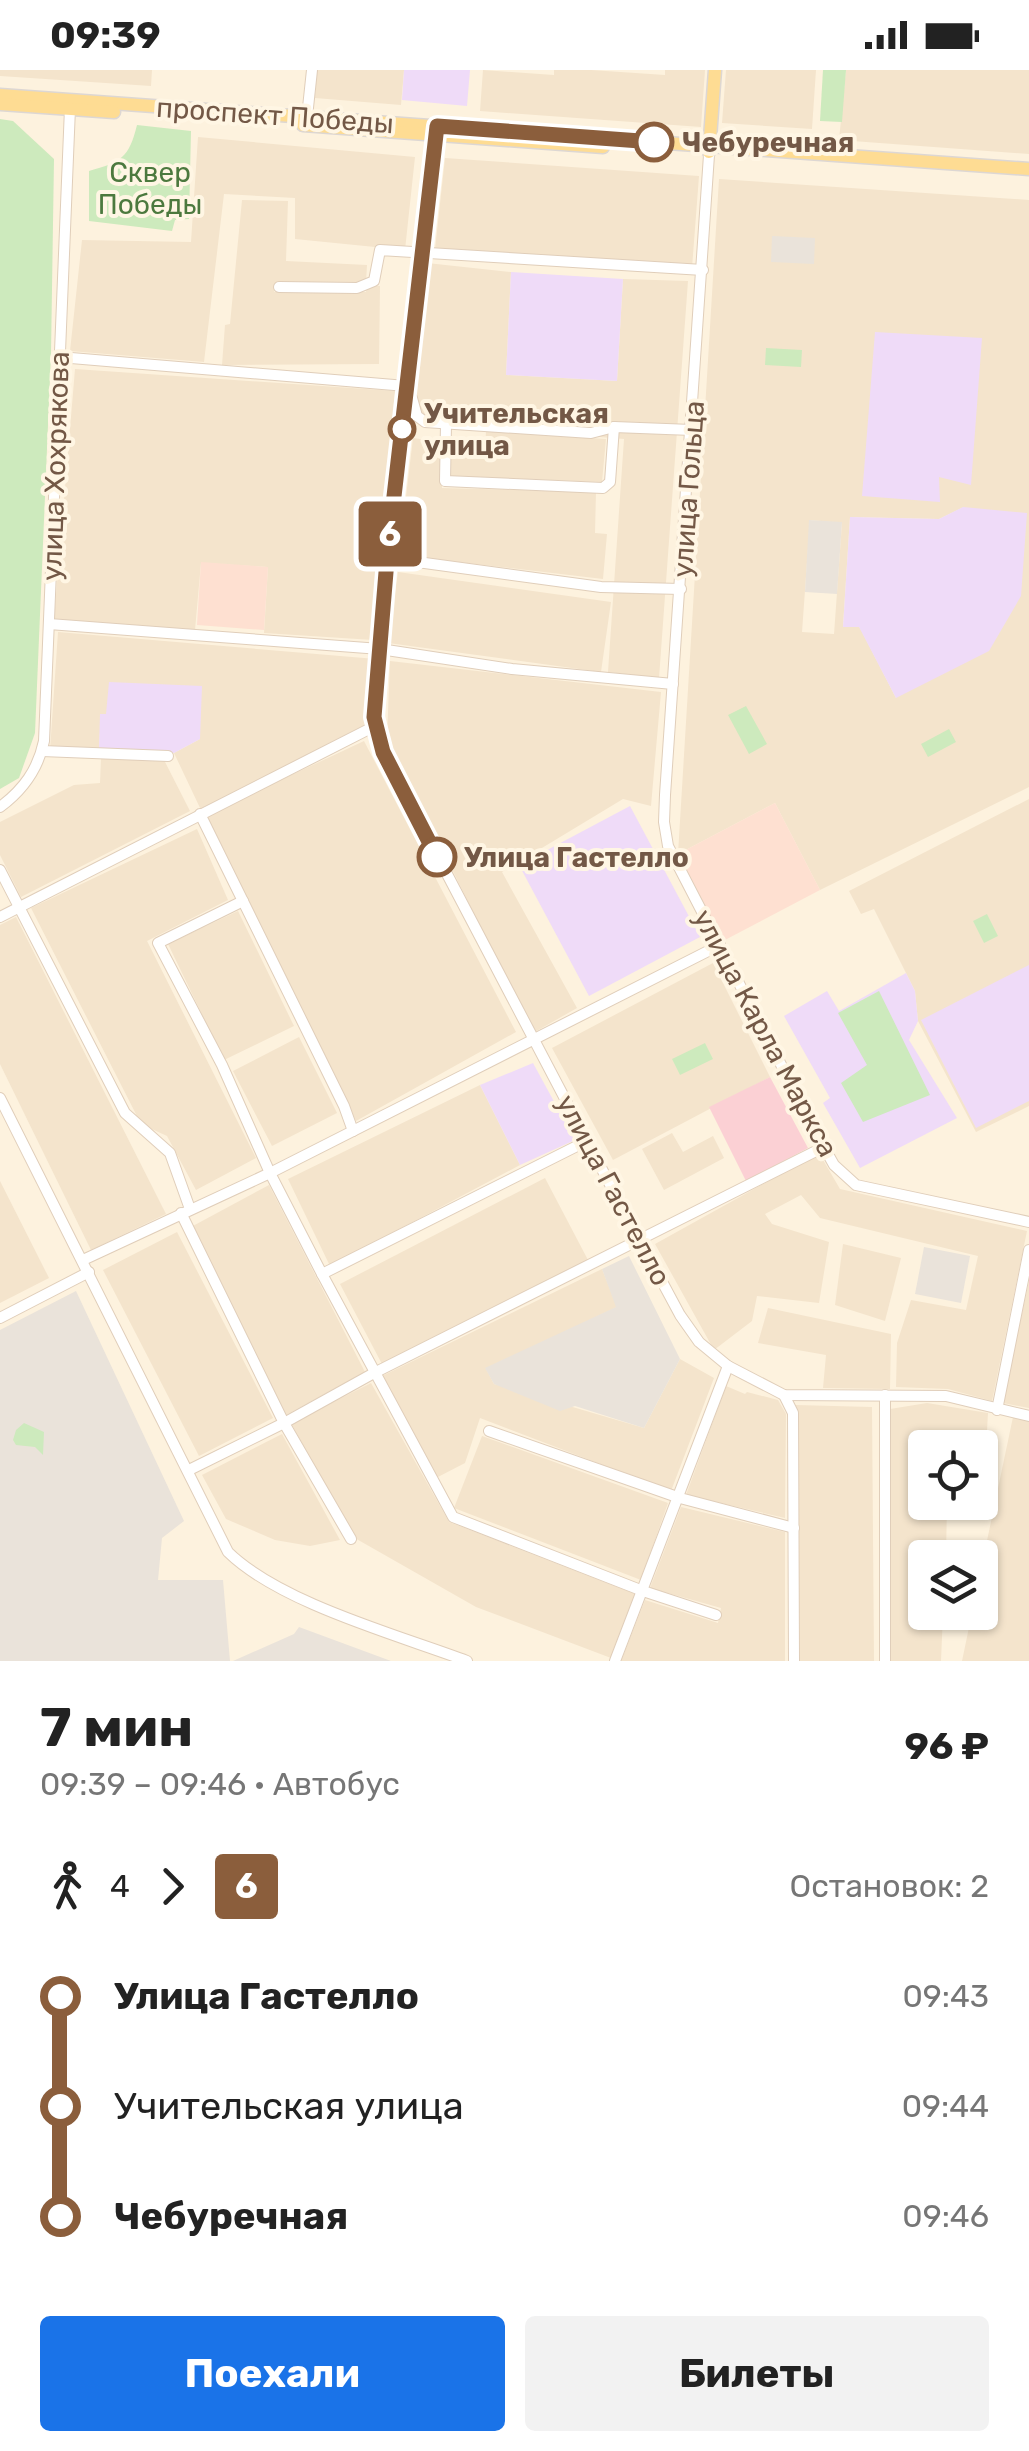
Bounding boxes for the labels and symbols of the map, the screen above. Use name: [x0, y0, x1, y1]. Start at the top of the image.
street label: проспект Победы: [155, 91, 395, 140]
marker: Чебуречная: [635, 123, 673, 161]
place label: Чебуречная: [682, 126, 855, 159]
park label: Сквер Победы: [98, 156, 202, 221]
street label: улица Хохрякова: [35, 351, 76, 581]
place label: Учительская улица: [424, 397, 609, 462]
street label: улица Гольца: [666, 399, 711, 579]
marker: Учительская улица: [389, 416, 415, 442]
line badge: 6: [358, 502, 422, 566]
marker: Улица Гастелло: [418, 838, 456, 876]
place label: Улица Гастелло: [464, 841, 689, 874]
street label: улица Карла Маркса: [686, 904, 845, 1163]
street label: улица Гастелло: [549, 1089, 678, 1291]

